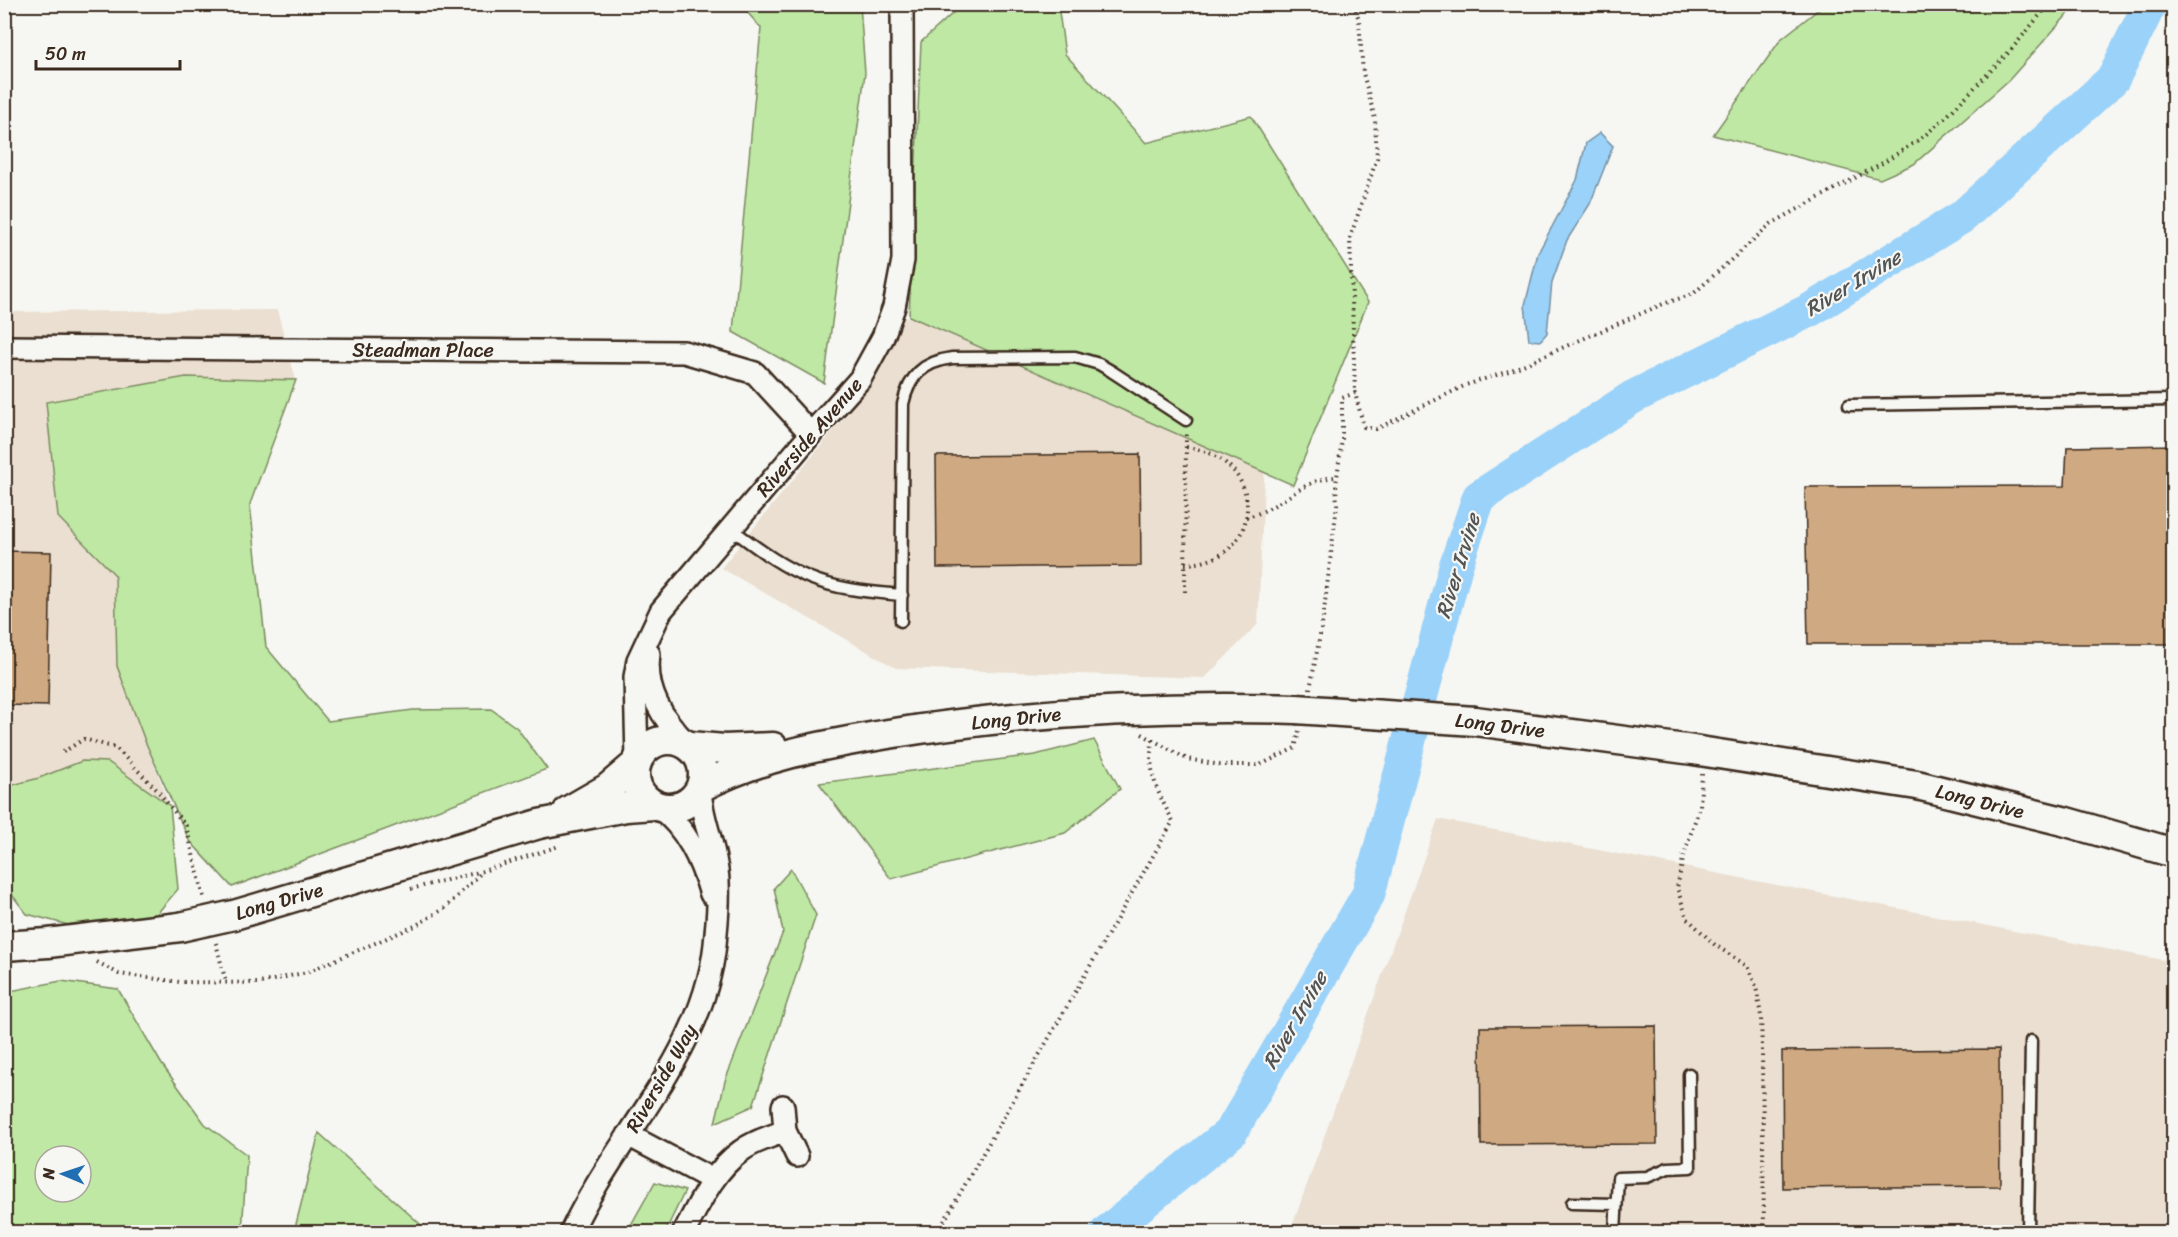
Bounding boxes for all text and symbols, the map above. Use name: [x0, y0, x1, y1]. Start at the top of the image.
scale bar: [36, 33, 180, 71]
text: 50 m: [45, 38, 86, 70]
water label: River Irvine: [1797, 238, 1911, 327]
street label: Steadman Place: [352, 333, 494, 368]
street label: Riverside Avenue: [747, 369, 872, 505]
water label: River Irvine: [1424, 507, 1493, 623]
street label: Long Drive: [969, 696, 1063, 741]
street label: Long Drive: [1453, 703, 1547, 748]
street label: Long Drive: [1932, 774, 2028, 829]
street label: Long Drive: [231, 872, 328, 931]
water label: River Irvine: [1252, 962, 1339, 1076]
street label: Riverside Way: [616, 1017, 707, 1139]
north arrow: [33, 1144, 93, 1204]
text: N: [34, 1167, 63, 1181]

